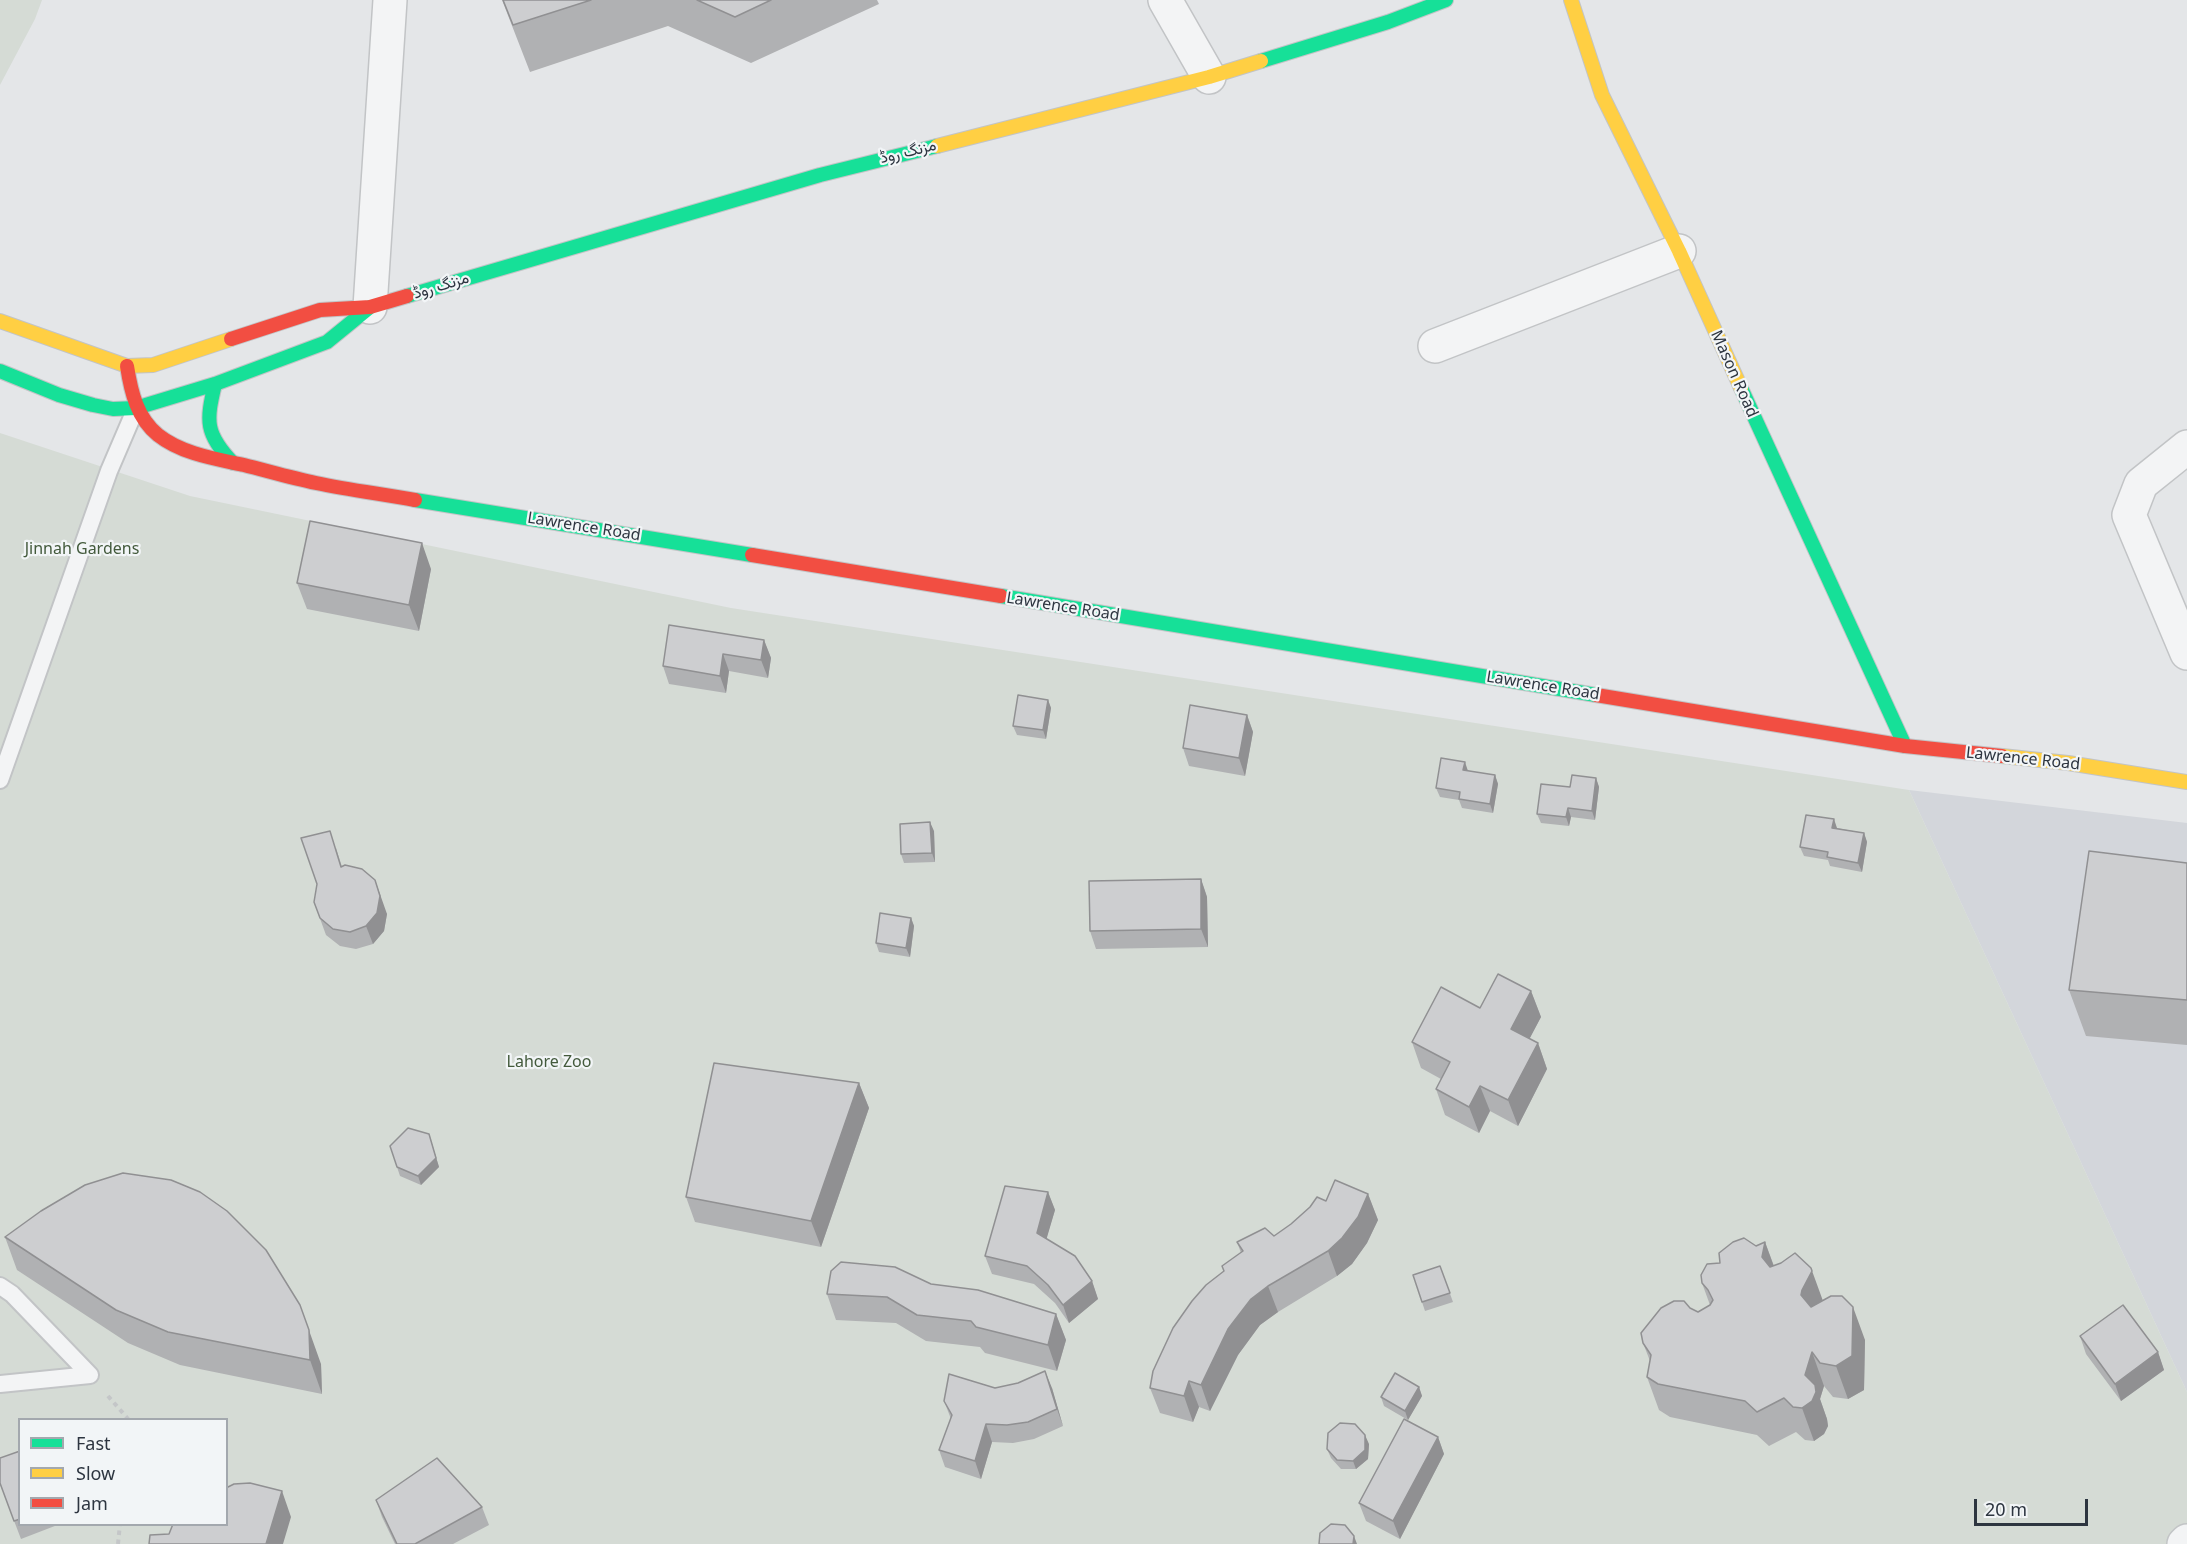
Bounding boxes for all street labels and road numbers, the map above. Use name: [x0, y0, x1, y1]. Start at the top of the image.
street label: مزنگ روڈ: [878, 136, 938, 168]
street label: مزنگ روڈ: [411, 268, 471, 304]
street label: Mason Road: [1706, 327, 1762, 421]
street label: Lawrence Road: [526, 509, 642, 545]
street label: Lawrence Road: [1005, 589, 1121, 625]
street label: Lawrence Road: [1485, 668, 1601, 704]
street label: Lawrence Road: [1965, 743, 2081, 775]

